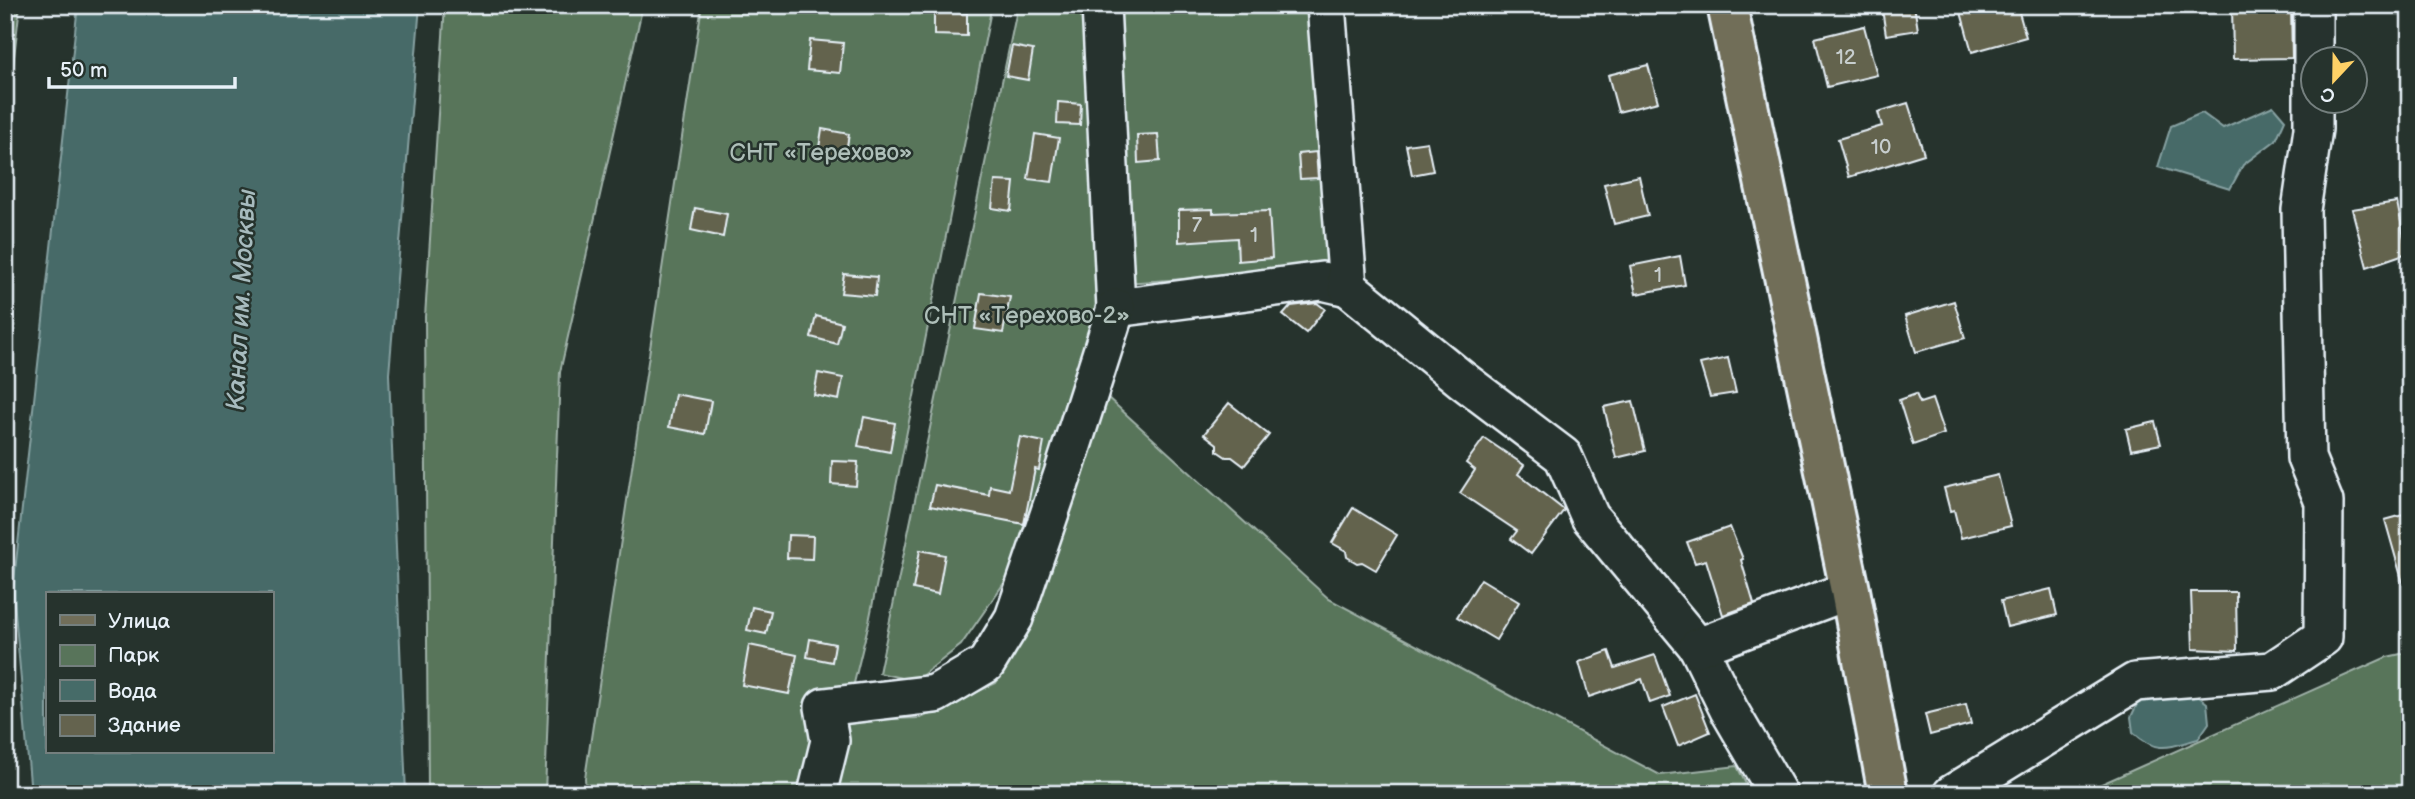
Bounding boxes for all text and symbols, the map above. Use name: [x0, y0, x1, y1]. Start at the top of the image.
house number: 12: [1836, 45, 1857, 70]
scale bar: [49, 46, 234, 90]
north arrow: [2300, 46, 2370, 116]
text: 50 m: [60, 58, 107, 83]
text: С: [2318, 81, 2339, 108]
house number: 10: [1871, 135, 1891, 160]
park label: СНТ «Терехово»: [730, 138, 912, 167]
water label: Канал им. Москвы: [221, 188, 263, 412]
house number: 7: [1192, 213, 1203, 238]
house number: 1: [1250, 223, 1258, 248]
house number: 1: [1654, 263, 1662, 288]
park label: СНТ «Терехово-2»: [924, 301, 1130, 330]
legend: [46, 592, 273, 754]
text: Улица: [108, 609, 171, 634]
text: Парк: [108, 643, 159, 668]
text: Вода: [108, 679, 157, 704]
text: Здание: [108, 713, 181, 738]

